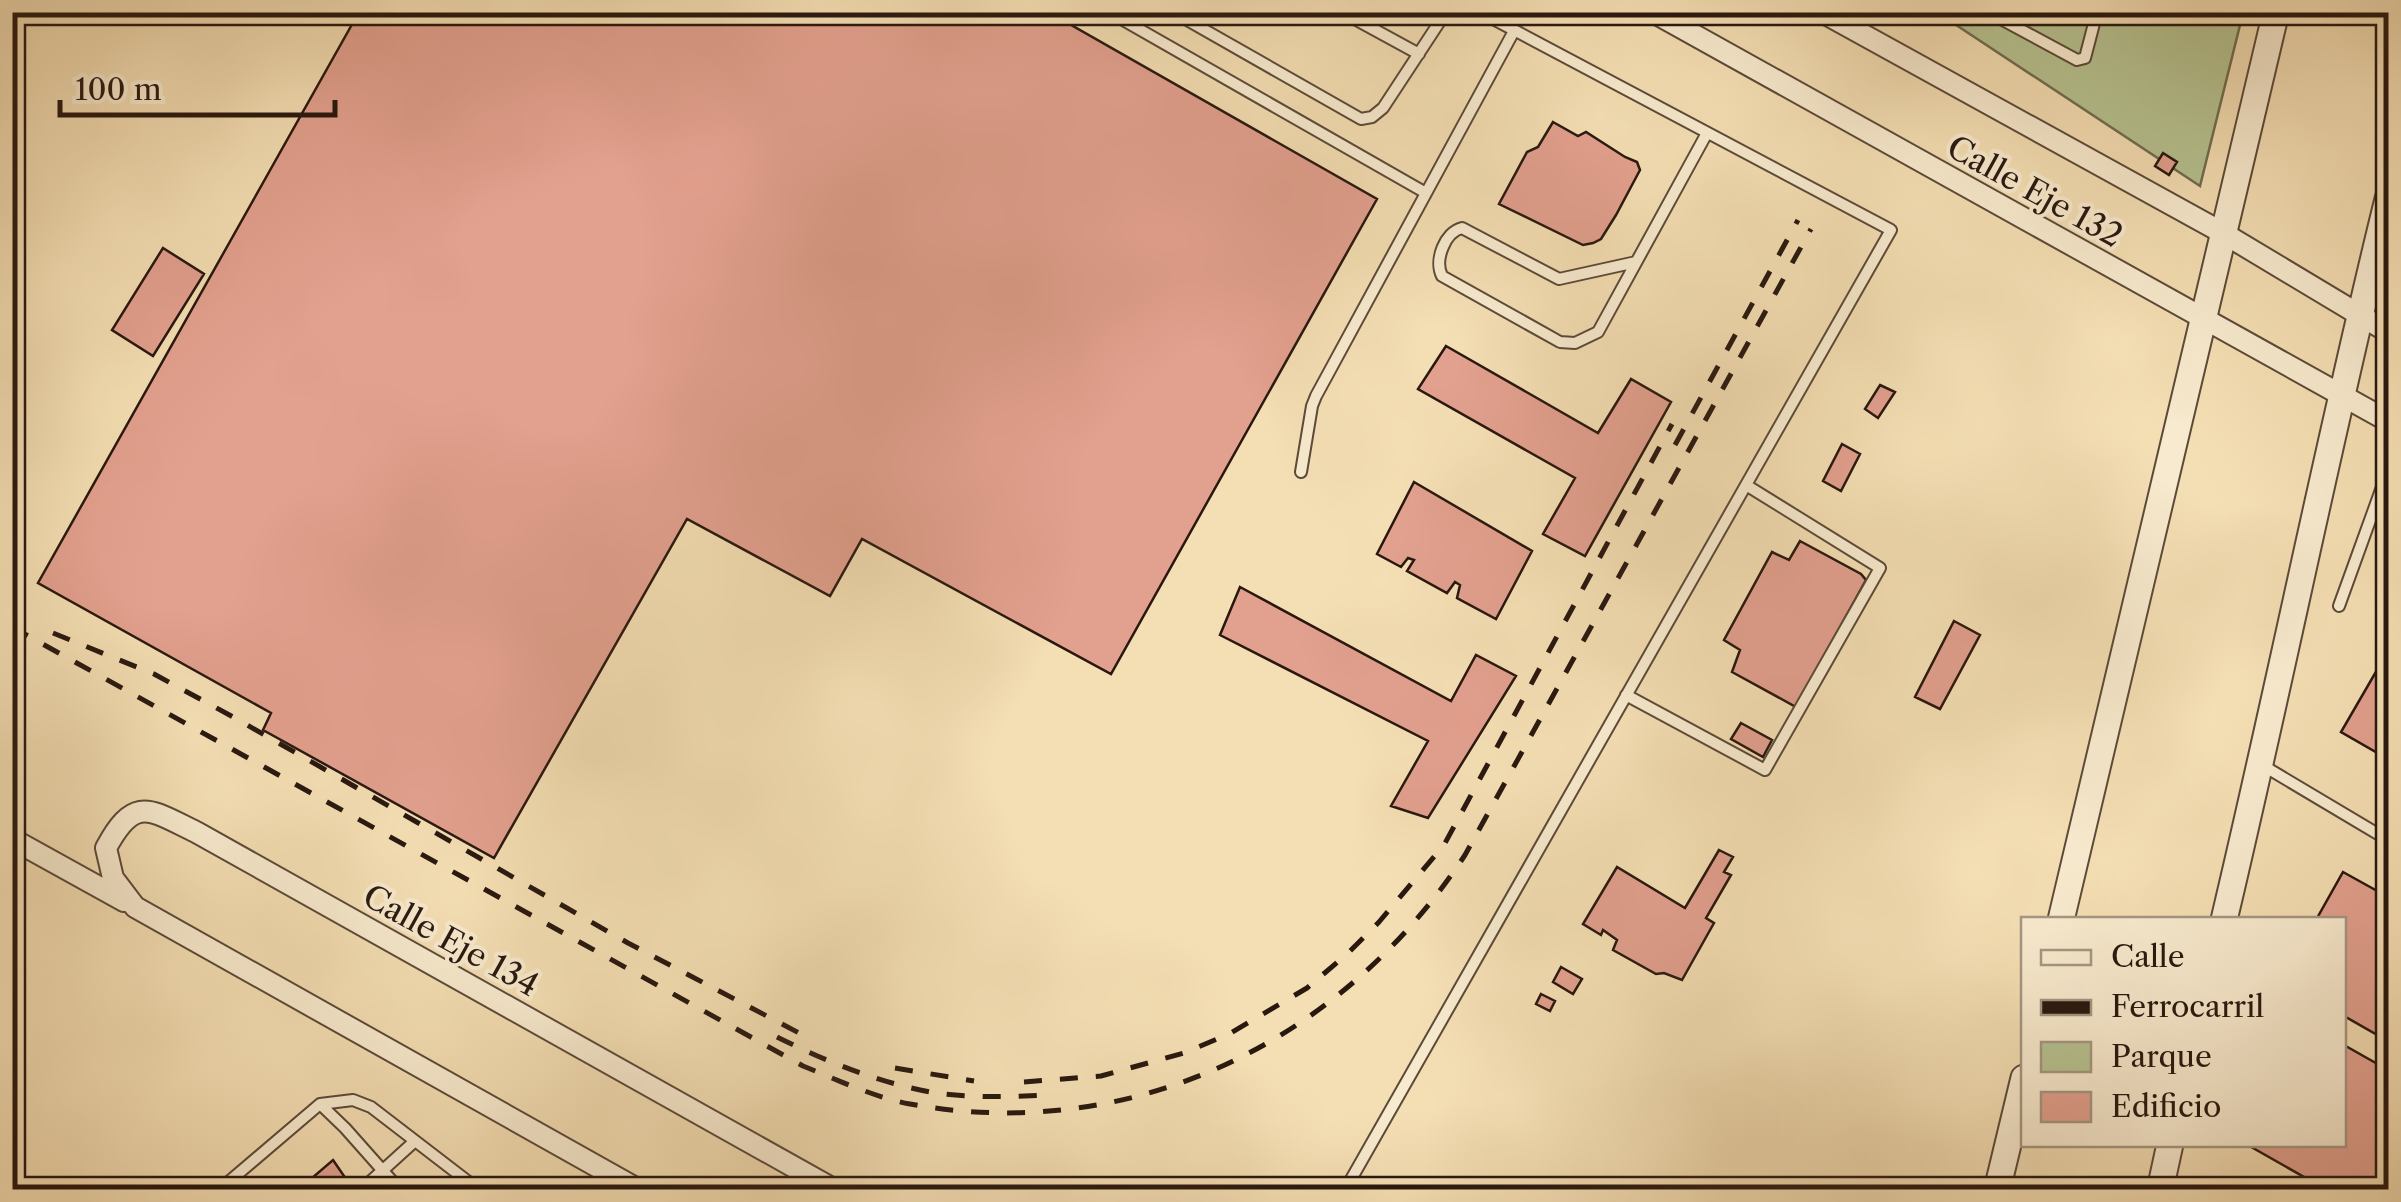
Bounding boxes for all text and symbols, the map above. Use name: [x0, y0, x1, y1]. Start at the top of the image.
scale bar: [60, 55, 335, 117]
text: 100 m: [75, 71, 162, 108]
street label: Calle Eje 132: [1941, 127, 2129, 255]
street label: Calle Eje 134: [357, 876, 545, 1004]
legend: [2021, 917, 2346, 1147]
text: Calle: [2111, 938, 2185, 975]
text: Ferrocarril: [2111, 988, 2264, 1025]
text: Parque: [2111, 1038, 2212, 1075]
text: Edificio: [2111, 1088, 2221, 1125]

